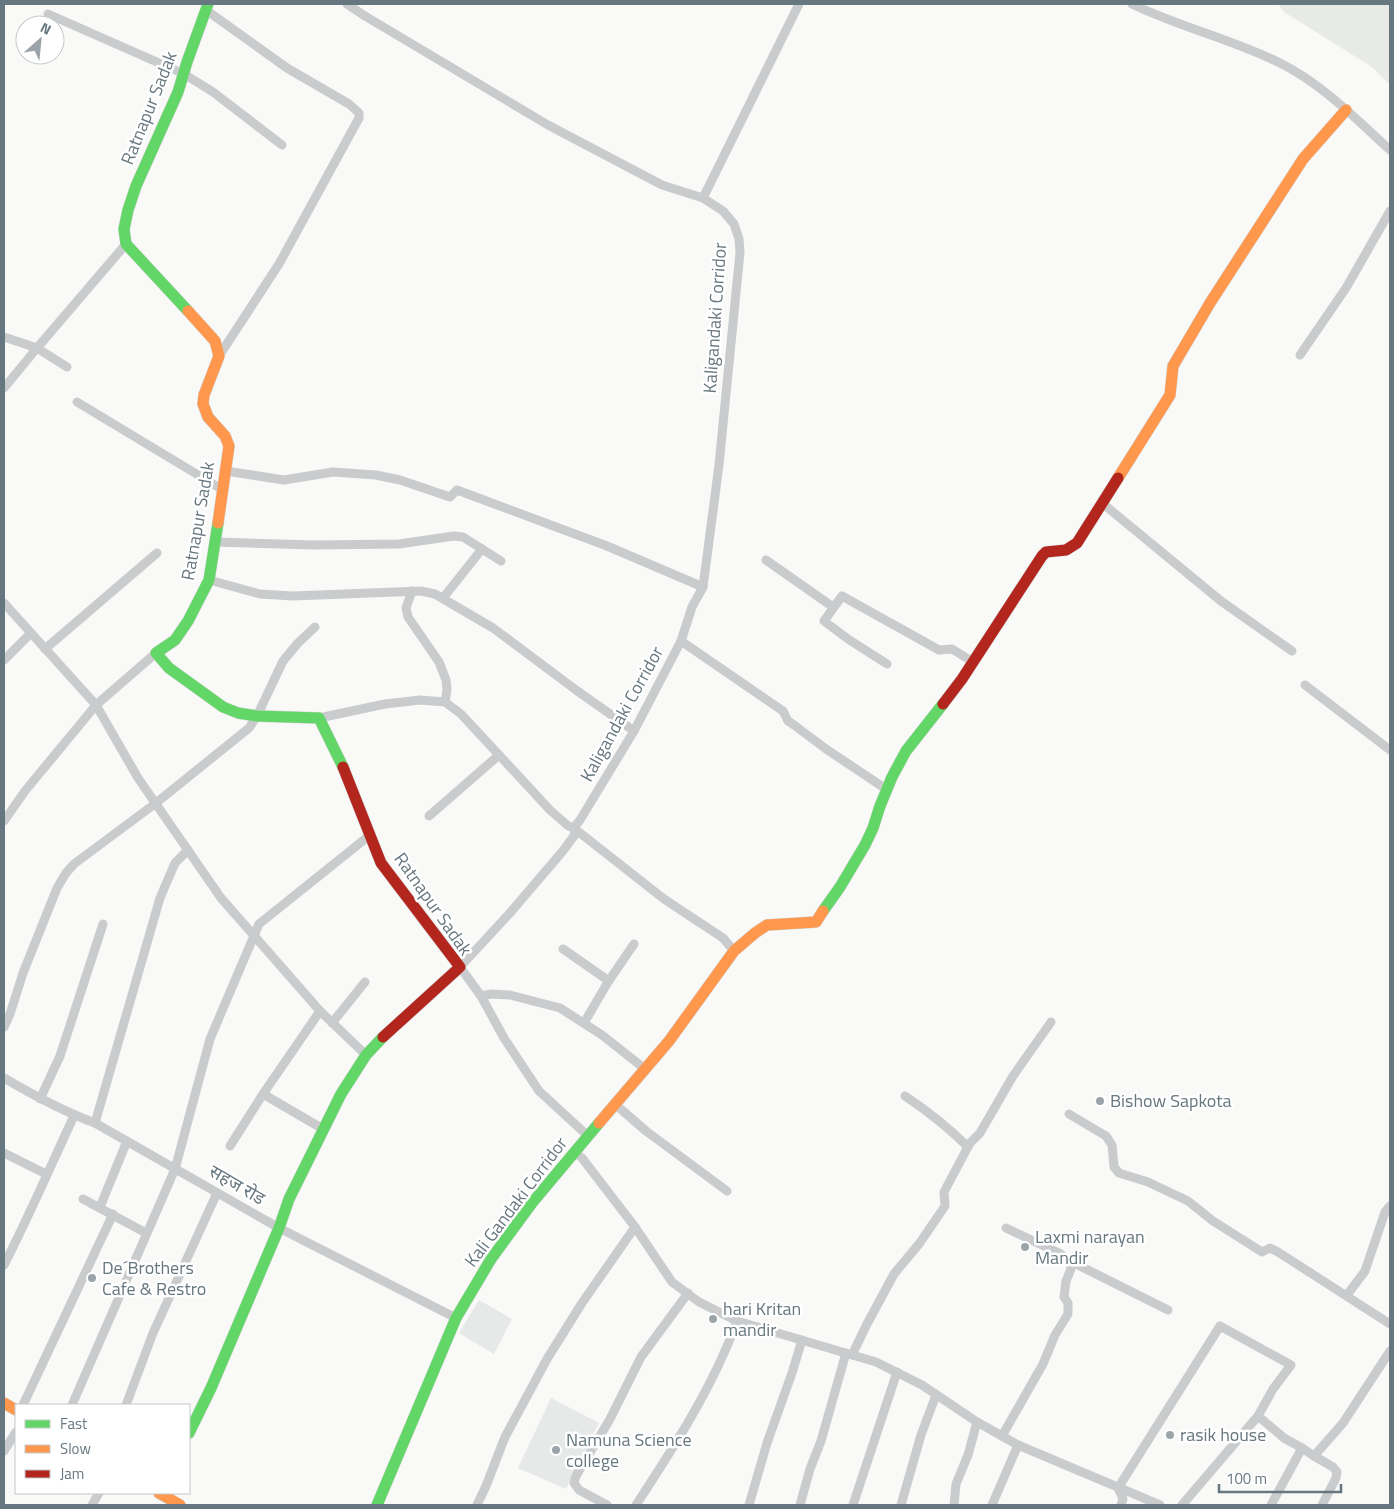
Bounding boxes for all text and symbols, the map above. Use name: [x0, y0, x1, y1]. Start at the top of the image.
north arrow: [15, 15, 65, 65]
text: N: [37, 16, 55, 40]
street label: Ratnapur Sadak: [113, 47, 184, 169]
street label: Kaligandaki Corridor: [696, 242, 733, 394]
street label: Ratnapur Sadak: [174, 459, 221, 582]
street label: Kaligandaki Corridor: [573, 641, 670, 786]
street label: Ratnapur Sadak: [388, 847, 479, 961]
place label: Bishow Sapkota: [1110, 1087, 1232, 1114]
marker: Bishow Sapkota: [1094, 1095, 1106, 1107]
street label: Kali Gandaki Corridor: [458, 1131, 574, 1272]
street label: सहज रोड: [204, 1158, 271, 1212]
place label: Laxmi narayan Mandir: [1035, 1223, 1145, 1271]
marker: Laxmi narayan Mandir: [1019, 1241, 1031, 1253]
place label: De´Brothers Cafe & Restro: [102, 1254, 206, 1302]
marker: De´Brothers Cafe & Restro: [86, 1272, 98, 1284]
place label: hari Kritan mandir: [723, 1295, 801, 1343]
marker: hari Kritan mandir: [707, 1313, 719, 1325]
legend: [15, 1404, 190, 1494]
text: Fast: [60, 1412, 88, 1435]
place label: rasik house: [1180, 1421, 1266, 1448]
place label: Namuna Science college: [566, 1426, 692, 1474]
marker: rasik house: [1164, 1429, 1176, 1441]
text: Slow: [60, 1437, 91, 1460]
marker: Namuna Science college: [550, 1444, 562, 1456]
text: Jam: [60, 1462, 84, 1485]
scale bar: [1219, 1462, 1342, 1494]
text: 100 m: [1226, 1467, 1267, 1490]

